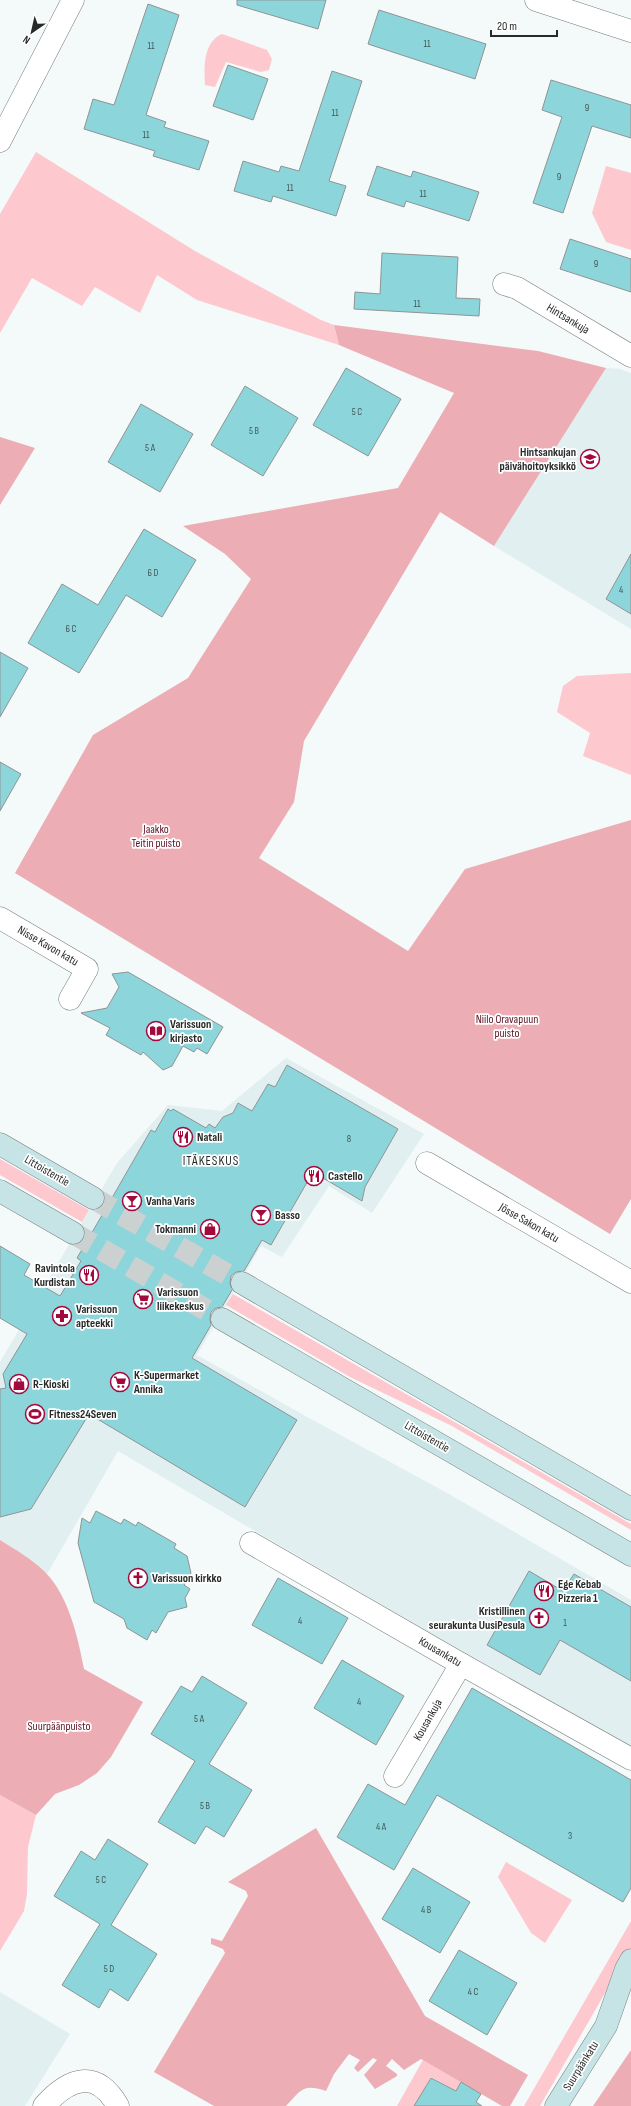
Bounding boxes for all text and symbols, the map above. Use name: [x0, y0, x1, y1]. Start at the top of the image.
north arrow: [12, 12, 52, 52]
scale bar: [491, 12, 557, 38]
text: 20 m: [497, 19, 517, 34]
text: N: [21, 33, 33, 47]
house number: 11: [424, 38, 431, 50]
house number: 11: [148, 40, 155, 52]
house number: 9: [585, 102, 589, 114]
house number: 11: [332, 107, 339, 119]
house number: 11: [143, 129, 150, 141]
house number: 9: [557, 171, 561, 183]
house number: 11: [287, 182, 294, 194]
house number: 11: [420, 188, 427, 200]
house number: 9: [594, 258, 598, 270]
house number: 11: [414, 298, 421, 310]
street label: Hintsankuja: [544, 300, 593, 338]
house number: 5 C: [352, 406, 362, 418]
house number: 5 B: [249, 425, 260, 437]
house number: 5 A: [145, 442, 156, 454]
place label: Hintsankujan päivähoitoyksikkö: [500, 445, 576, 474]
school or university icon: Hintsankujan päivähoitoyksikkö: [579, 448, 601, 470]
house number: 6 D: [148, 567, 159, 579]
house number: 4: [619, 584, 623, 596]
house number: 6 C: [66, 623, 77, 635]
park label: Jaakko Teitin puisto: [131, 822, 181, 851]
street label: Nisse Kavon katu: [15, 923, 81, 969]
park label: Niilo Oravapuun puisto: [476, 1012, 538, 1041]
place label: Varissuon kirjasto: [170, 1017, 211, 1046]
library icon: Varissuon kirjasto: [145, 1020, 167, 1042]
restaurant icon: Natali: [172, 1126, 194, 1148]
place label: Natali: [197, 1130, 222, 1145]
house number: 8: [347, 1133, 351, 1145]
street label: Littoistentie: [22, 1152, 72, 1190]
district label: ITÄKESKUS: [183, 1153, 239, 1169]
restaurant icon: Castello: [303, 1165, 325, 1187]
place label: Castello: [328, 1169, 363, 1184]
bar icon: Vanha Varis: [121, 1190, 143, 1212]
place label: Vanha Varis: [146, 1194, 195, 1209]
street label: Jösse Sakon katu: [495, 1199, 562, 1246]
bar icon: Basso: [250, 1204, 272, 1226]
place label: Basso: [275, 1208, 300, 1223]
shop icon: Tokmanni: [199, 1218, 221, 1240]
place label: Tokmanni: [155, 1222, 196, 1237]
place label: Ravintola Kurdistan: [34, 1261, 75, 1290]
restaurant icon: Ravintola Kurdistan: [78, 1264, 100, 1286]
place label: Varissuon liikekeskus: [157, 1285, 204, 1314]
supermarket icon: Varissuon liikekeskus: [132, 1288, 154, 1310]
place label: Varissuon apteekki: [76, 1302, 117, 1331]
pharmacy icon: Varissuon apteekki: [51, 1305, 73, 1327]
place label: K-Supermarket Annika: [133, 1368, 199, 1397]
supermarket icon: K-Supermarket Annika: [109, 1371, 131, 1393]
shop icon: R-Kioski: [8, 1373, 30, 1395]
place label: R-Kioski: [33, 1377, 69, 1392]
sports icon: Fitness24Seven: [24, 1403, 46, 1425]
place label: Fitness24Seven: [49, 1407, 117, 1422]
street label: Littoistentie: [402, 1418, 452, 1456]
church icon: Varissuon kirkko: [127, 1567, 149, 1589]
place label: Varissuon kirkko: [152, 1571, 222, 1586]
place label: Ege Kebab Pizzeria 1: [558, 1577, 601, 1606]
restaurant icon: Ege Kebab Pizzeria 1: [533, 1580, 555, 1602]
place label: Kristillinen seurakunta UusiPesula: [429, 1604, 525, 1633]
church icon: Kristillinen seurakunta UusiPesula: [528, 1607, 550, 1629]
house number: 4: [298, 1615, 302, 1627]
house number: 1: [563, 1617, 567, 1629]
street label: Kousankatu: [416, 1634, 464, 1670]
house number: 4: [357, 1696, 361, 1708]
street label: Kousankuja: [410, 1696, 446, 1743]
house number: 5 A: [194, 1713, 205, 1725]
park label: Suurpäänpuisto: [27, 1719, 91, 1734]
house number: 5 B: [200, 1800, 211, 1812]
house number: 4 A: [376, 1821, 387, 1833]
house number: 3: [568, 1830, 572, 1842]
house number: 5 C: [96, 1874, 106, 1886]
house number: 4 B: [421, 1904, 432, 1916]
house number: 5 D: [104, 1963, 114, 1975]
house number: 4 C: [468, 1986, 478, 1998]
street label: Suurpäänkatu: [560, 2038, 602, 2094]

